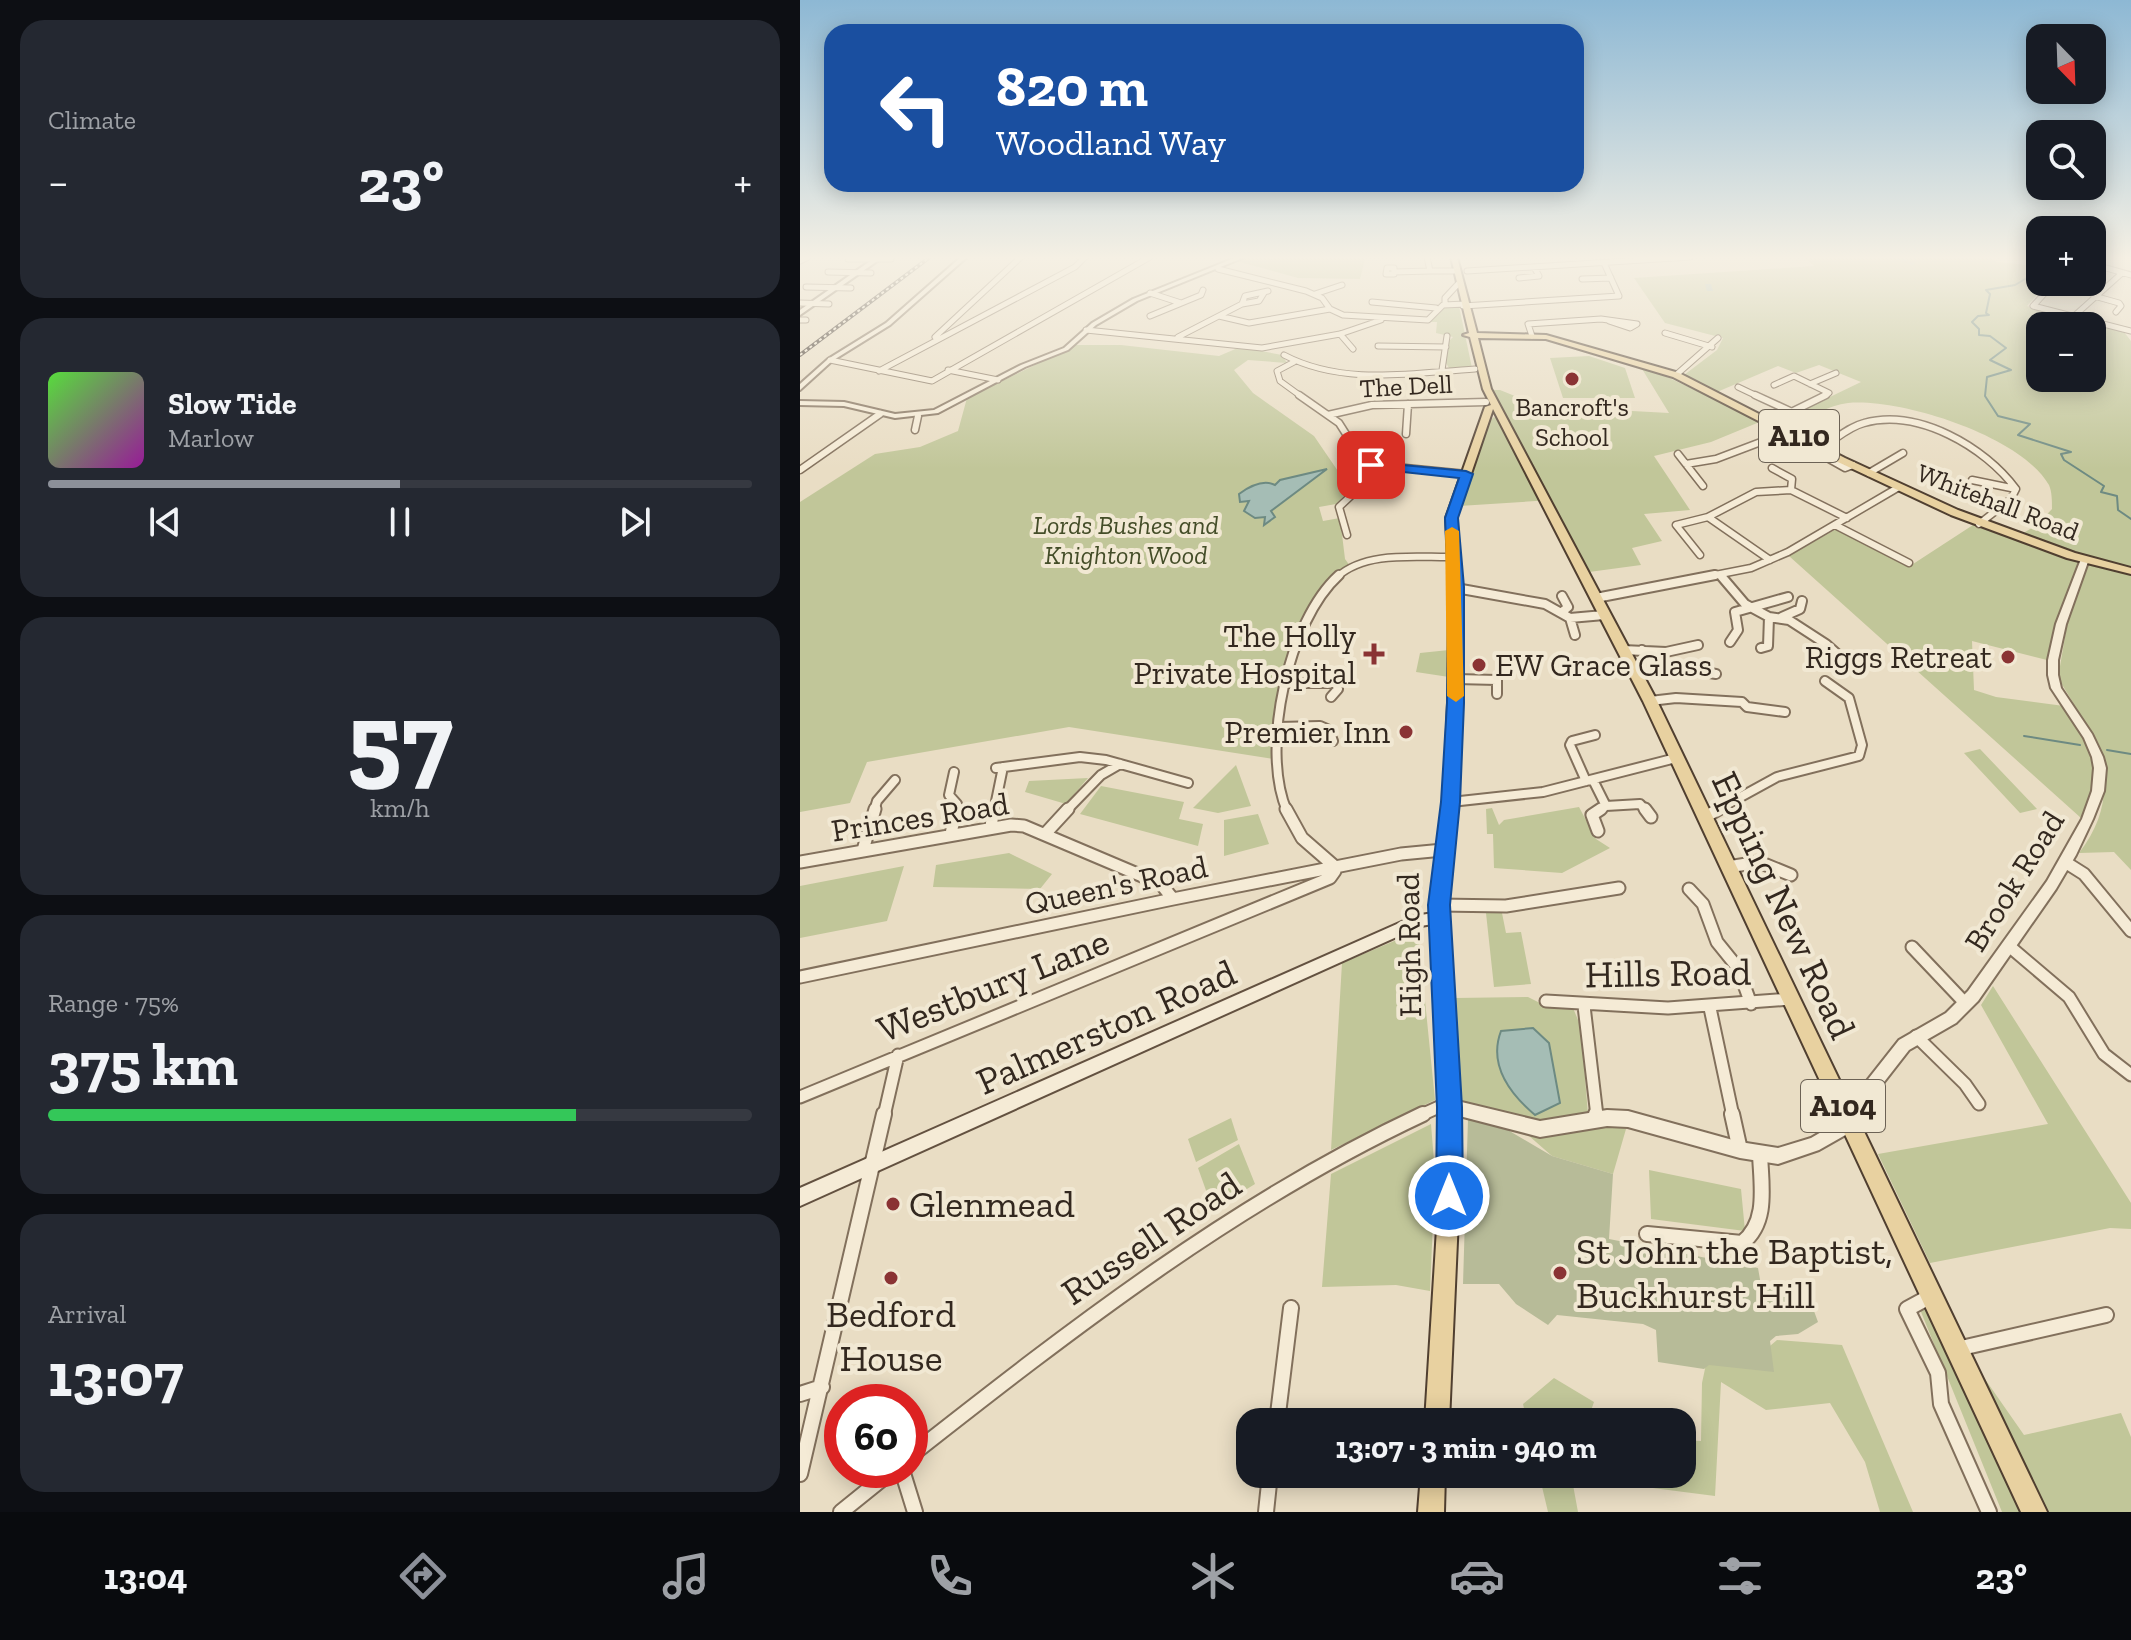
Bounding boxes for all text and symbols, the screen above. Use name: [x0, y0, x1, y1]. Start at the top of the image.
north arrow: [2026, 24, 2106, 104]
map controls: [2026, 24, 2106, 392]
text: 820 m: [996, 53, 1148, 120]
icon: left: [864, 56, 968, 160]
text: Climate: [48, 104, 136, 136]
button: search: [2026, 120, 2106, 200]
text: Woodland Way: [996, 121, 1226, 164]
text: 23°: [358, 145, 444, 217]
text: −: [48, 155, 69, 208]
text: +: [733, 155, 752, 208]
button: +: [2026, 216, 2106, 296]
button: −: [2026, 312, 2106, 392]
street label: The Dell: [1359, 368, 1453, 404]
marker: Bancroft's School: [1563, 370, 1581, 388]
text: Slow Tide: [168, 386, 296, 422]
place label: Bancroft's School: [1515, 391, 1629, 453]
road number: A110: [1759, 410, 1839, 462]
text: Marlow: [168, 422, 254, 454]
pin: [1337, 431, 1405, 499]
icon: arrive: [1349, 443, 1393, 487]
street label: Whitehall Road: [1913, 456, 2083, 548]
icon: previous: [143, 500, 187, 544]
icon: pause: [378, 500, 422, 544]
icon: next: [613, 500, 657, 544]
park label: Lords Bushes and Knighton Wood: [1033, 509, 1219, 571]
place label: The Holly Private Hospital: [1133, 617, 1357, 692]
place label: Riggs Retreat: [1805, 638, 1992, 676]
marker: The Holly Private Hospital: [1363, 643, 1385, 665]
place label: EW Grace Glass: [1495, 646, 1712, 684]
marker: Riggs Retreat: [1999, 648, 2017, 666]
marker: EW Grace Glass: [1470, 656, 1488, 674]
text: 57: [347, 677, 453, 802]
place label: Premier Inn: [1224, 713, 1391, 751]
marker: Premier Inn: [1397, 723, 1415, 741]
street label: Epping New Road: [1702, 764, 1866, 1046]
street label: Princes Road: [829, 784, 1012, 850]
text: km/h: [370, 792, 430, 824]
street label: Brook Road: [1956, 803, 2072, 958]
street label: Queen's Road: [1021, 847, 1211, 923]
street label: High Road: [1389, 872, 1429, 1017]
street label: Westbury Lane: [870, 918, 1116, 1052]
street label: Palmerston Road: [969, 949, 1243, 1105]
street label: Hills Road: [1584, 949, 1752, 997]
text: Range · 75%: [48, 987, 179, 1019]
text: 375 km: [48, 1028, 238, 1100]
road number: A104: [1801, 1080, 1885, 1132]
position arrow: [1407, 1154, 1491, 1238]
street label: Russell Road: [1053, 1161, 1250, 1315]
place label: Glenmead: [909, 1181, 1075, 1227]
marker: Glenmead: [884, 1195, 902, 1213]
place label: St John the Baptist, Buckhurst Hill: [1576, 1228, 1893, 1318]
marker: St John the Baptist, Buckhurst Hill: [1551, 1264, 1569, 1282]
marker: Bedford House: [882, 1269, 900, 1287]
place label: Bedford House: [826, 1291, 956, 1381]
text: Arrival: [48, 1298, 126, 1330]
text: 13:07: [48, 1339, 183, 1411]
speed limit sign: 60: [824, 1384, 928, 1488]
text: 13:07 · 3 min · 940 m: [1336, 1430, 1596, 1466]
icon: directions: [395, 1548, 451, 1604]
icon: music: [658, 1548, 714, 1604]
icon: phone: [922, 1548, 978, 1604]
icon: climate: [1185, 1548, 1241, 1604]
icon: car: [1449, 1548, 1505, 1604]
icon: filters: [1712, 1548, 1768, 1604]
text: 13:04: [104, 1555, 188, 1598]
text: 23°: [1976, 1555, 2027, 1598]

